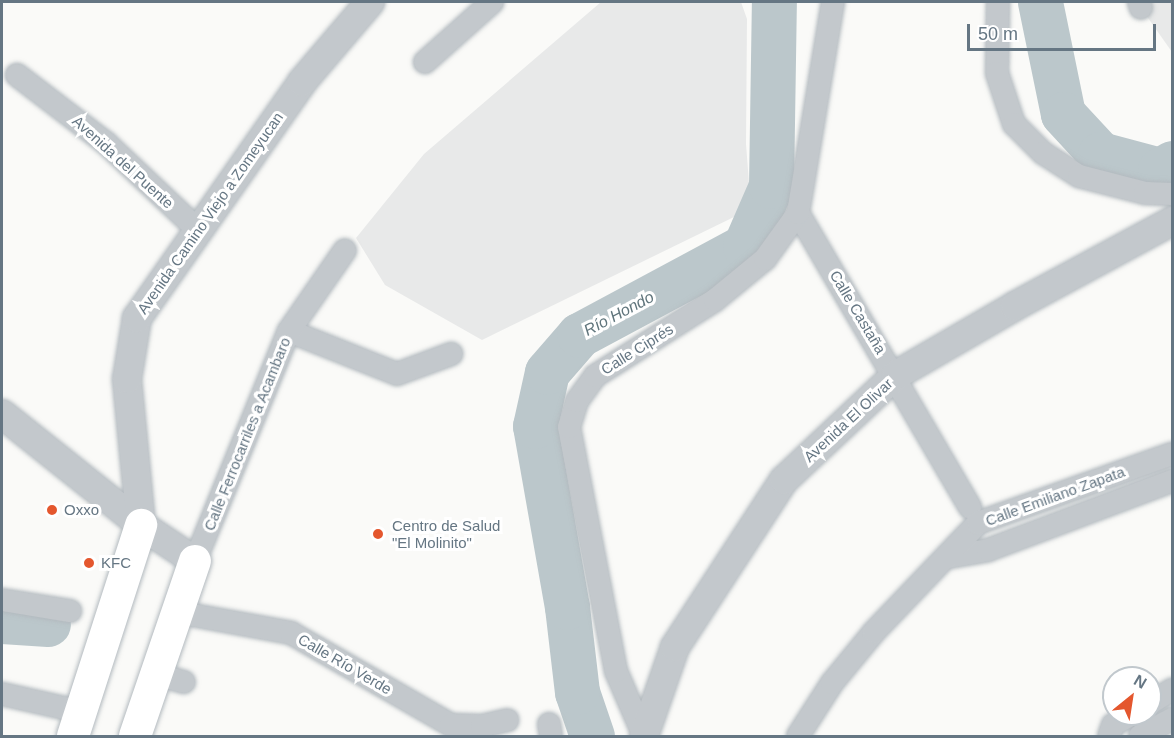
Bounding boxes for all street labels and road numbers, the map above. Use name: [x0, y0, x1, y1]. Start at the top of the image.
street label: Avenida Camino Viejo a Zomeyucan: [133, 109, 287, 317]
street label: Avenida del Puente: [69, 112, 177, 212]
street label: Calle Castaña: [826, 267, 890, 357]
street label: Calle Ciprés: [598, 320, 676, 378]
street label: Calle Ferrocarriles a Acambaro: [200, 334, 294, 534]
street label: Avenida El Olivar: [800, 374, 896, 466]
street label: Calle Emiliano Zapata: [983, 462, 1127, 530]
street label: Calle Río Verde: [295, 630, 395, 698]

